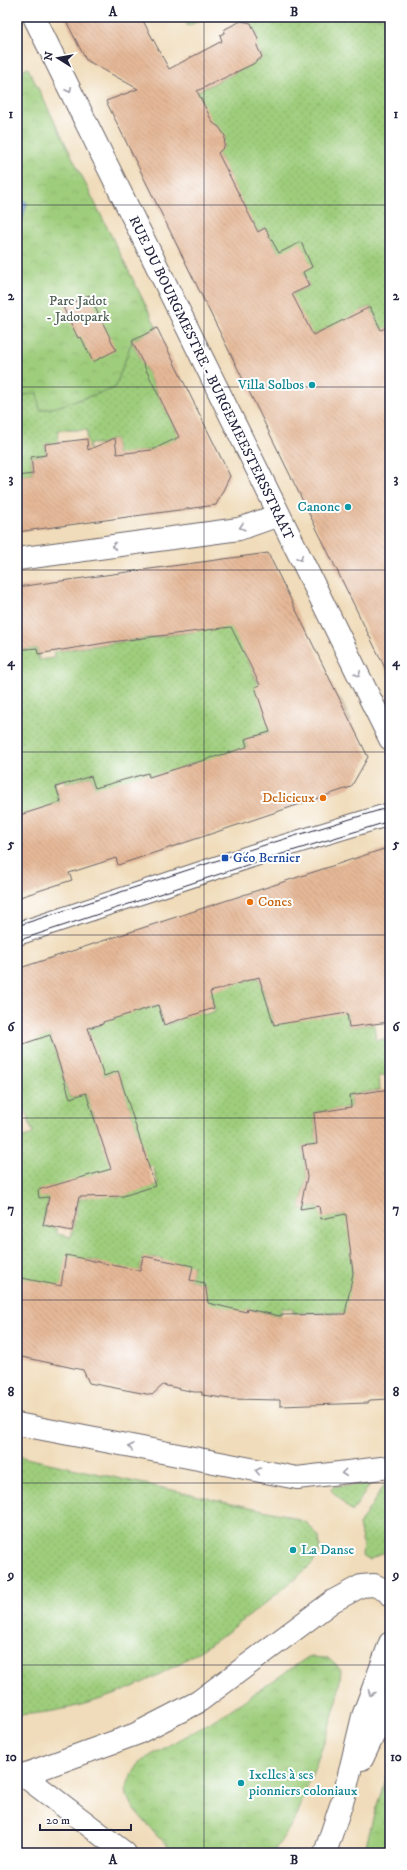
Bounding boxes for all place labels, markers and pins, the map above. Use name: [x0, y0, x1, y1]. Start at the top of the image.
place label: Villa Solbos: [237, 376, 304, 394]
marker: Villa Solbos: [307, 380, 317, 390]
place label: Canone: [298, 498, 340, 516]
marker: Canone: [343, 502, 353, 512]
place label: Delicieux: [262, 789, 315, 807]
marker: Delicieux: [318, 793, 328, 803]
place label: Géo Bernier: [233, 849, 301, 867]
marker: Géo Bernier: [220, 853, 230, 863]
place label: Cones: [258, 893, 292, 911]
marker: Cones: [245, 897, 255, 907]
place label: La Danse: [301, 1541, 354, 1559]
marker: La Danse: [288, 1545, 298, 1555]
place label: Ixelles à ses pionniers coloniaux: [248, 1766, 358, 1800]
marker: Ixelles à ses pionniers coloniaux: [236, 1778, 246, 1788]

